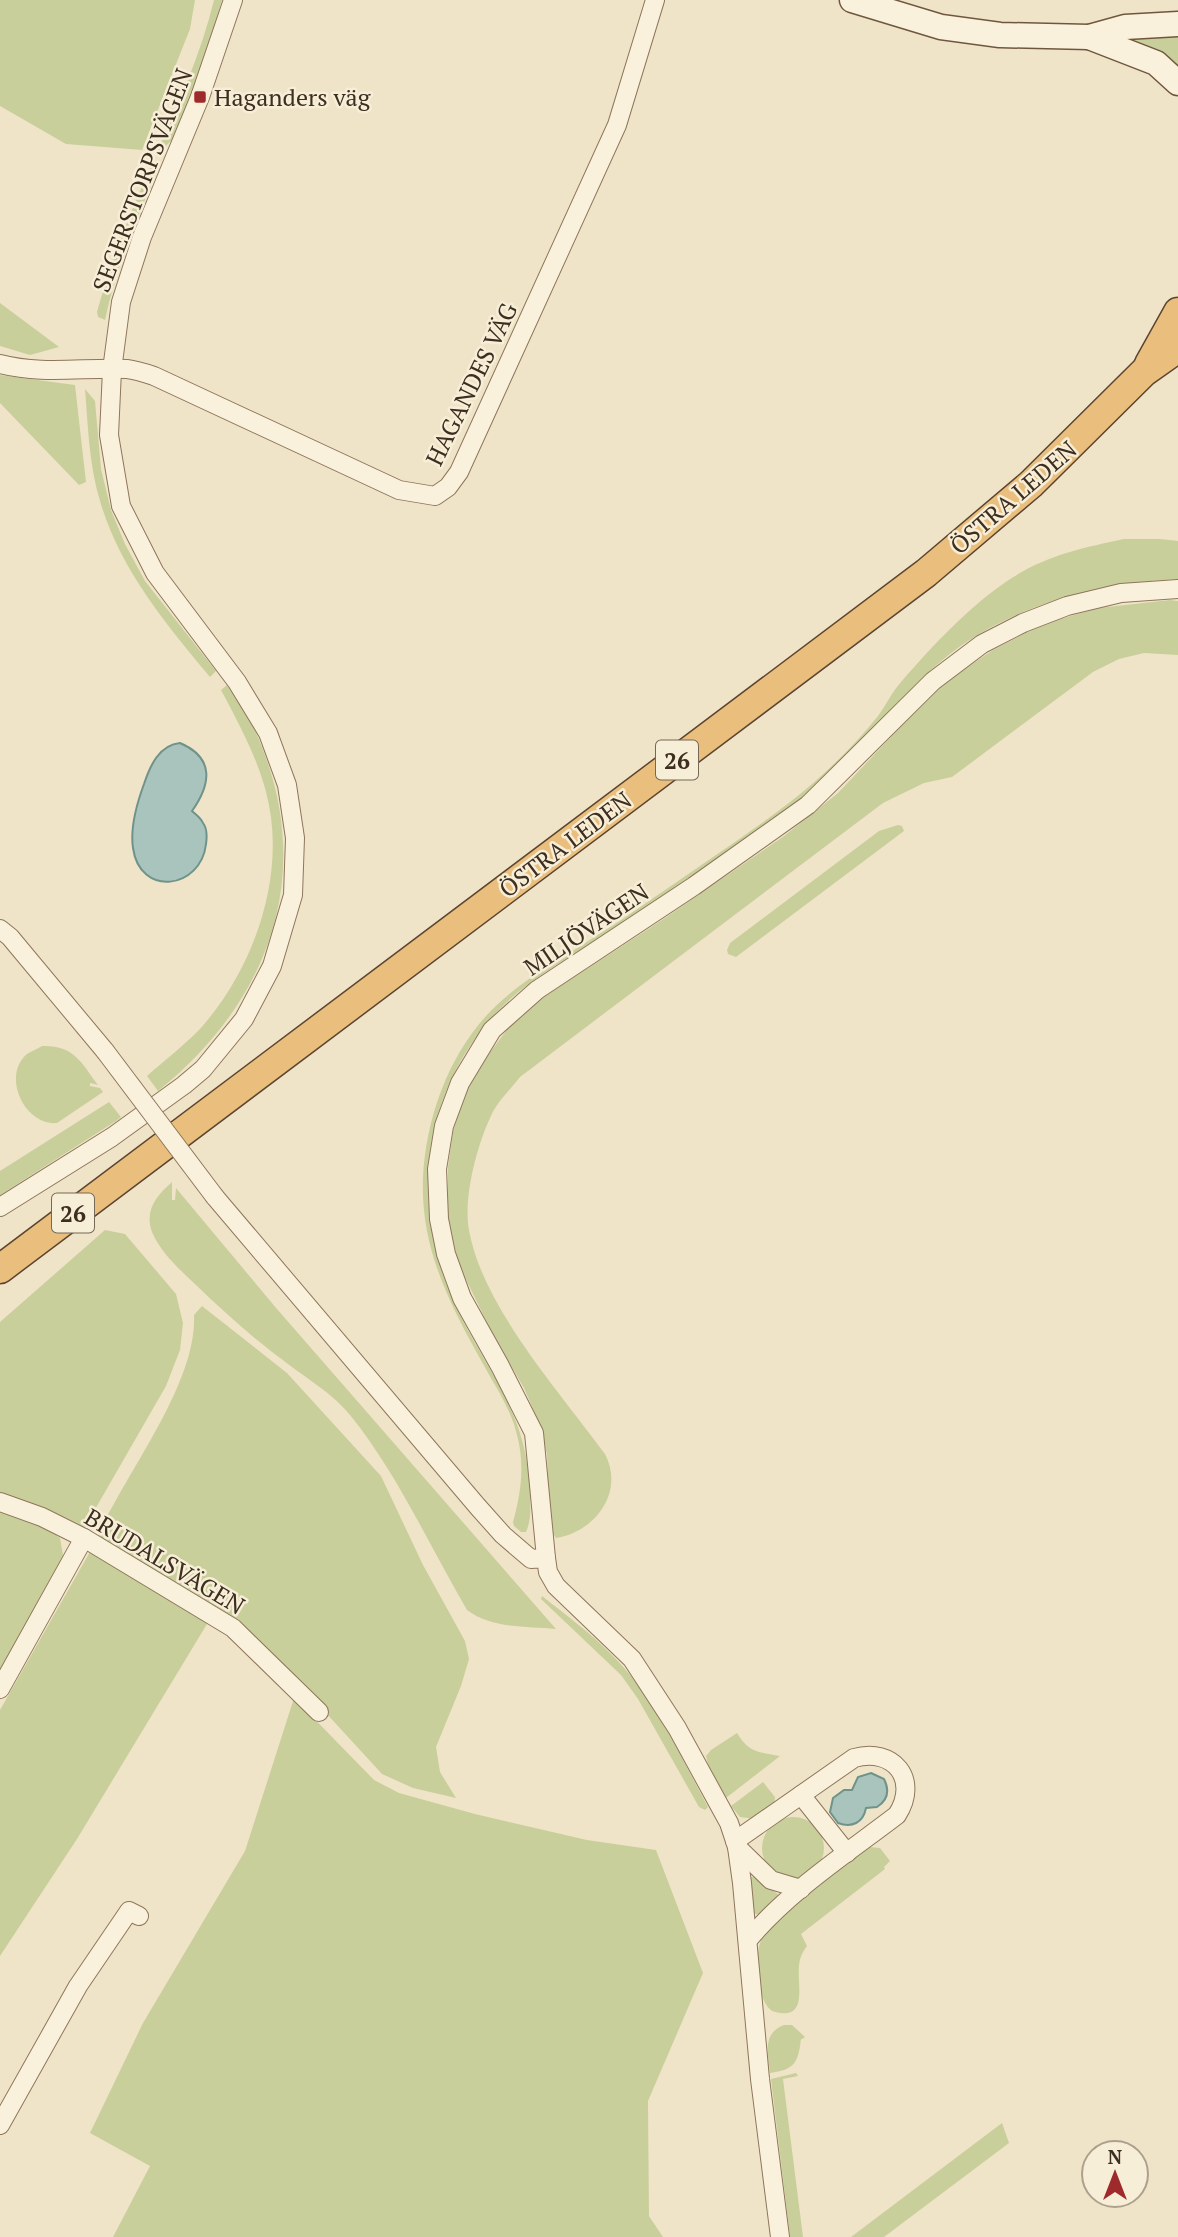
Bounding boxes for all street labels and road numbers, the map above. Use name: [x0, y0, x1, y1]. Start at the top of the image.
street label: SEGERSTORPSVÄGEN: [85, 64, 199, 296]
street label: HAGANDES VÄG: [418, 297, 525, 471]
street label: ÖSTRA LEDEN: [943, 433, 1083, 561]
road number: 26: [656, 740, 698, 780]
street label: ÖSTRA LEDEN: [492, 784, 638, 904]
street label: MILJÖVÄGEN: [517, 875, 655, 983]
road number: 26: [52, 1194, 94, 1232]
street label: BRUDALSVÄGEN: [79, 1501, 251, 1621]

